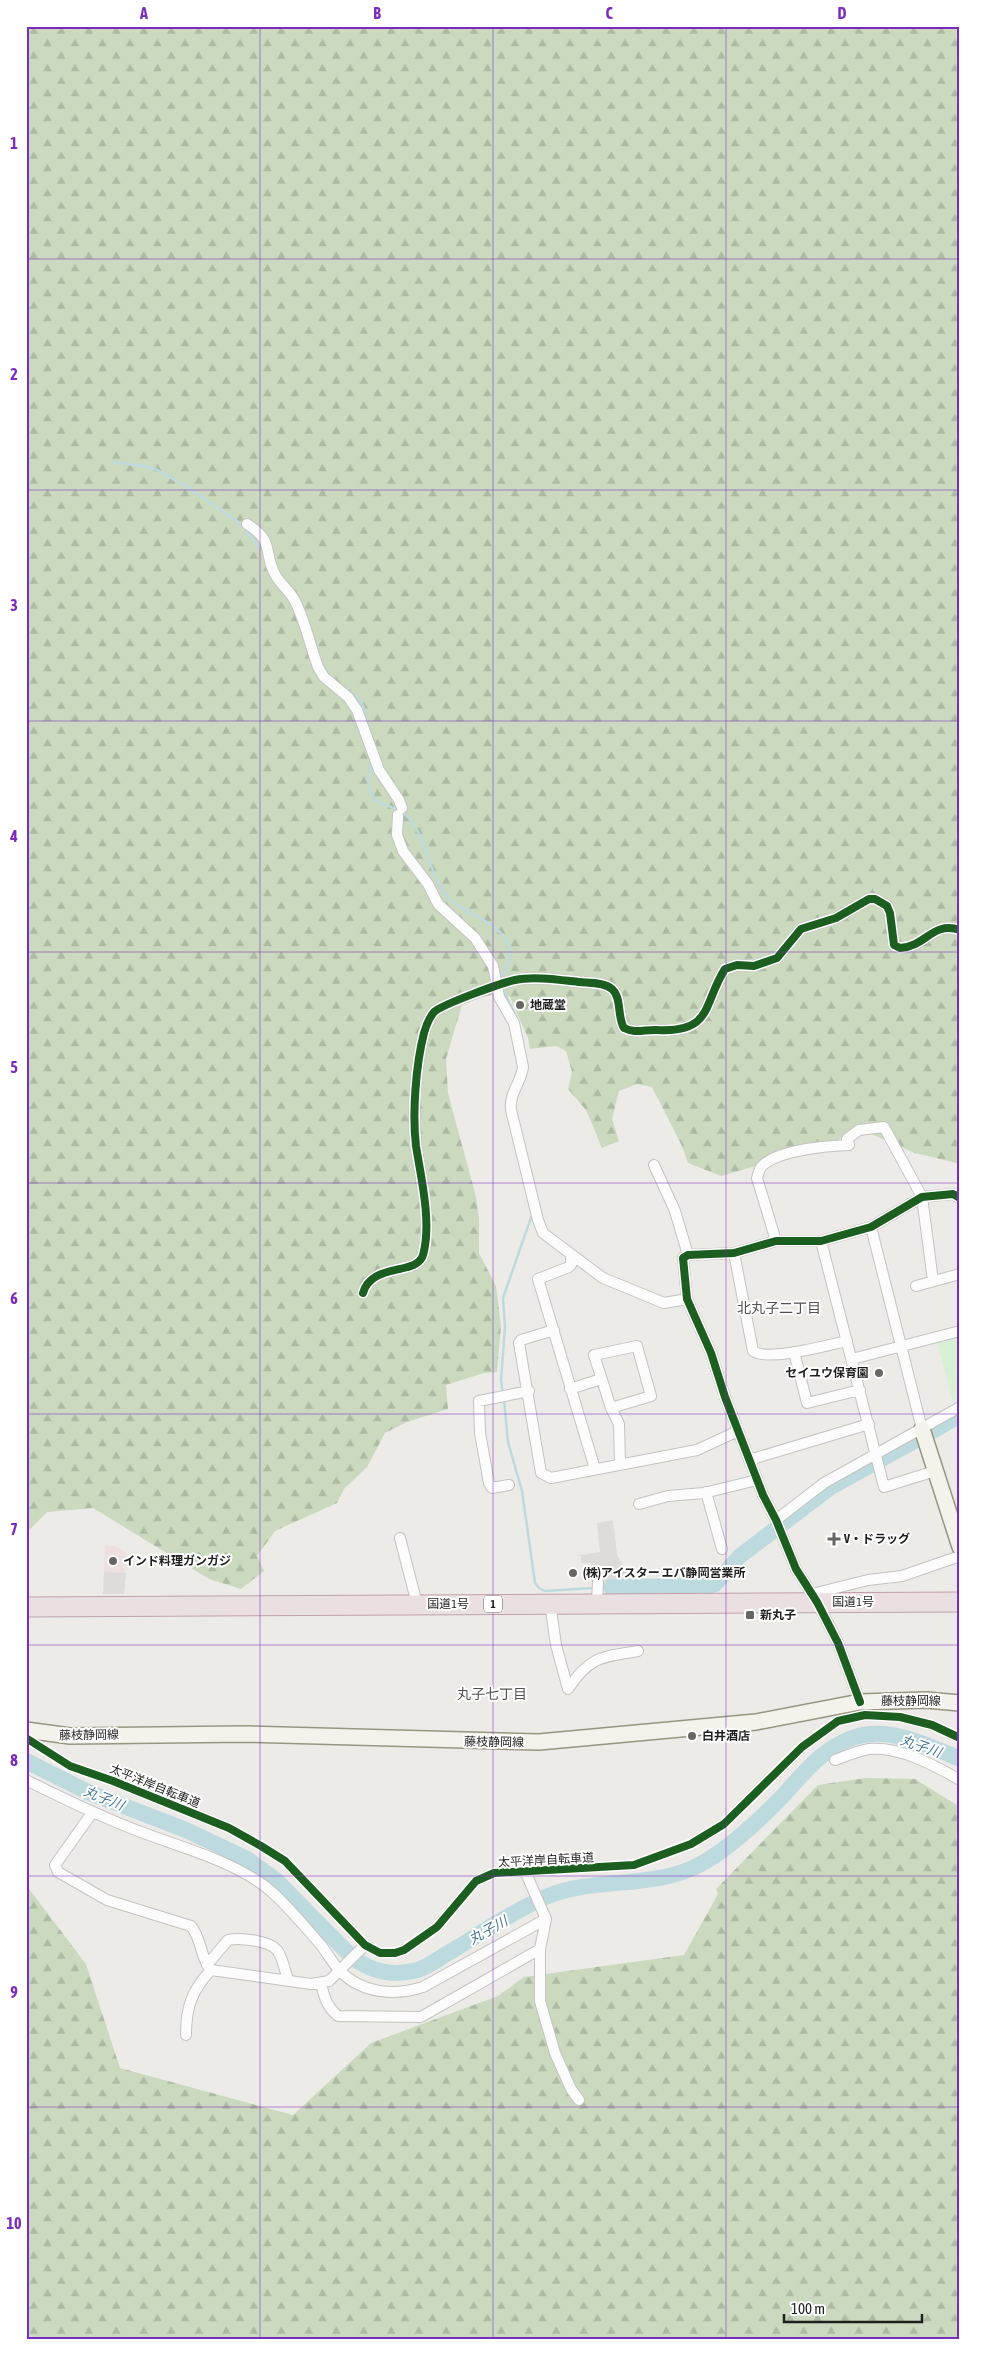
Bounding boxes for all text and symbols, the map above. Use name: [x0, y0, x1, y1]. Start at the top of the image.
text: A: [139, 4, 148, 22]
text: B: [373, 4, 381, 22]
text: C: [605, 4, 613, 22]
text: D: [838, 4, 847, 22]
text: 1: [10, 134, 18, 152]
text: 2: [10, 365, 18, 383]
text: 3: [10, 596, 18, 614]
text: 4: [9, 827, 18, 845]
place label: 地蔵堂: [530, 998, 566, 1012]
marker: 地蔵堂: [514, 999, 526, 1011]
text: 5: [10, 1058, 18, 1076]
text: 6: [10, 1289, 18, 1307]
district label: 北丸子二丁目: [737, 1300, 821, 1316]
place label: セイユウ保育園: [785, 1366, 869, 1380]
marker: セイユウ保育園: [873, 1367, 885, 1379]
text: 7: [10, 1520, 18, 1538]
place label: V・ドラッグ: [843, 1532, 910, 1546]
marker: V・ドラッグ: [828, 1533, 840, 1545]
place label: インド料理ガンガジ: [123, 1554, 231, 1568]
marker: インド料理ガンガジ: [107, 1555, 119, 1567]
place label: (株)アイスター エバ静岡営業所: [583, 1566, 745, 1580]
marker: (株)アイスター エバ静岡営業所: [567, 1567, 579, 1579]
street label: 国道1号: [832, 1595, 874, 1609]
road number: 1: [484, 1596, 502, 1612]
street label: 国道1号: [427, 1597, 469, 1611]
place label: 新丸子: [760, 1608, 796, 1622]
marker: 新丸子: [744, 1609, 756, 1621]
district label: 丸子七丁目: [457, 1686, 527, 1702]
street label: 藤枝静岡線: [881, 1694, 941, 1708]
street label: 藤枝静岡線: [59, 1727, 119, 1743]
place label: 白井酒店: [702, 1729, 750, 1743]
marker: 白井酒店: [686, 1730, 698, 1742]
water label: 丸子川: [899, 1732, 945, 1761]
street label: 藤枝静岡線: [464, 1734, 524, 1750]
text: 8: [10, 1751, 18, 1769]
street label: 太平洋岸自転車道: [108, 1762, 202, 1810]
water label: 丸子川: [82, 1783, 128, 1814]
street label: 太平洋岸自転車道: [498, 1850, 594, 1870]
water label: 丸子川: [466, 1912, 512, 1947]
text: 9: [10, 1983, 18, 2001]
text: 10: [6, 2214, 22, 2232]
scale bar: [784, 2291, 921, 2323]
text: 100 m: [791, 2300, 825, 2317]

